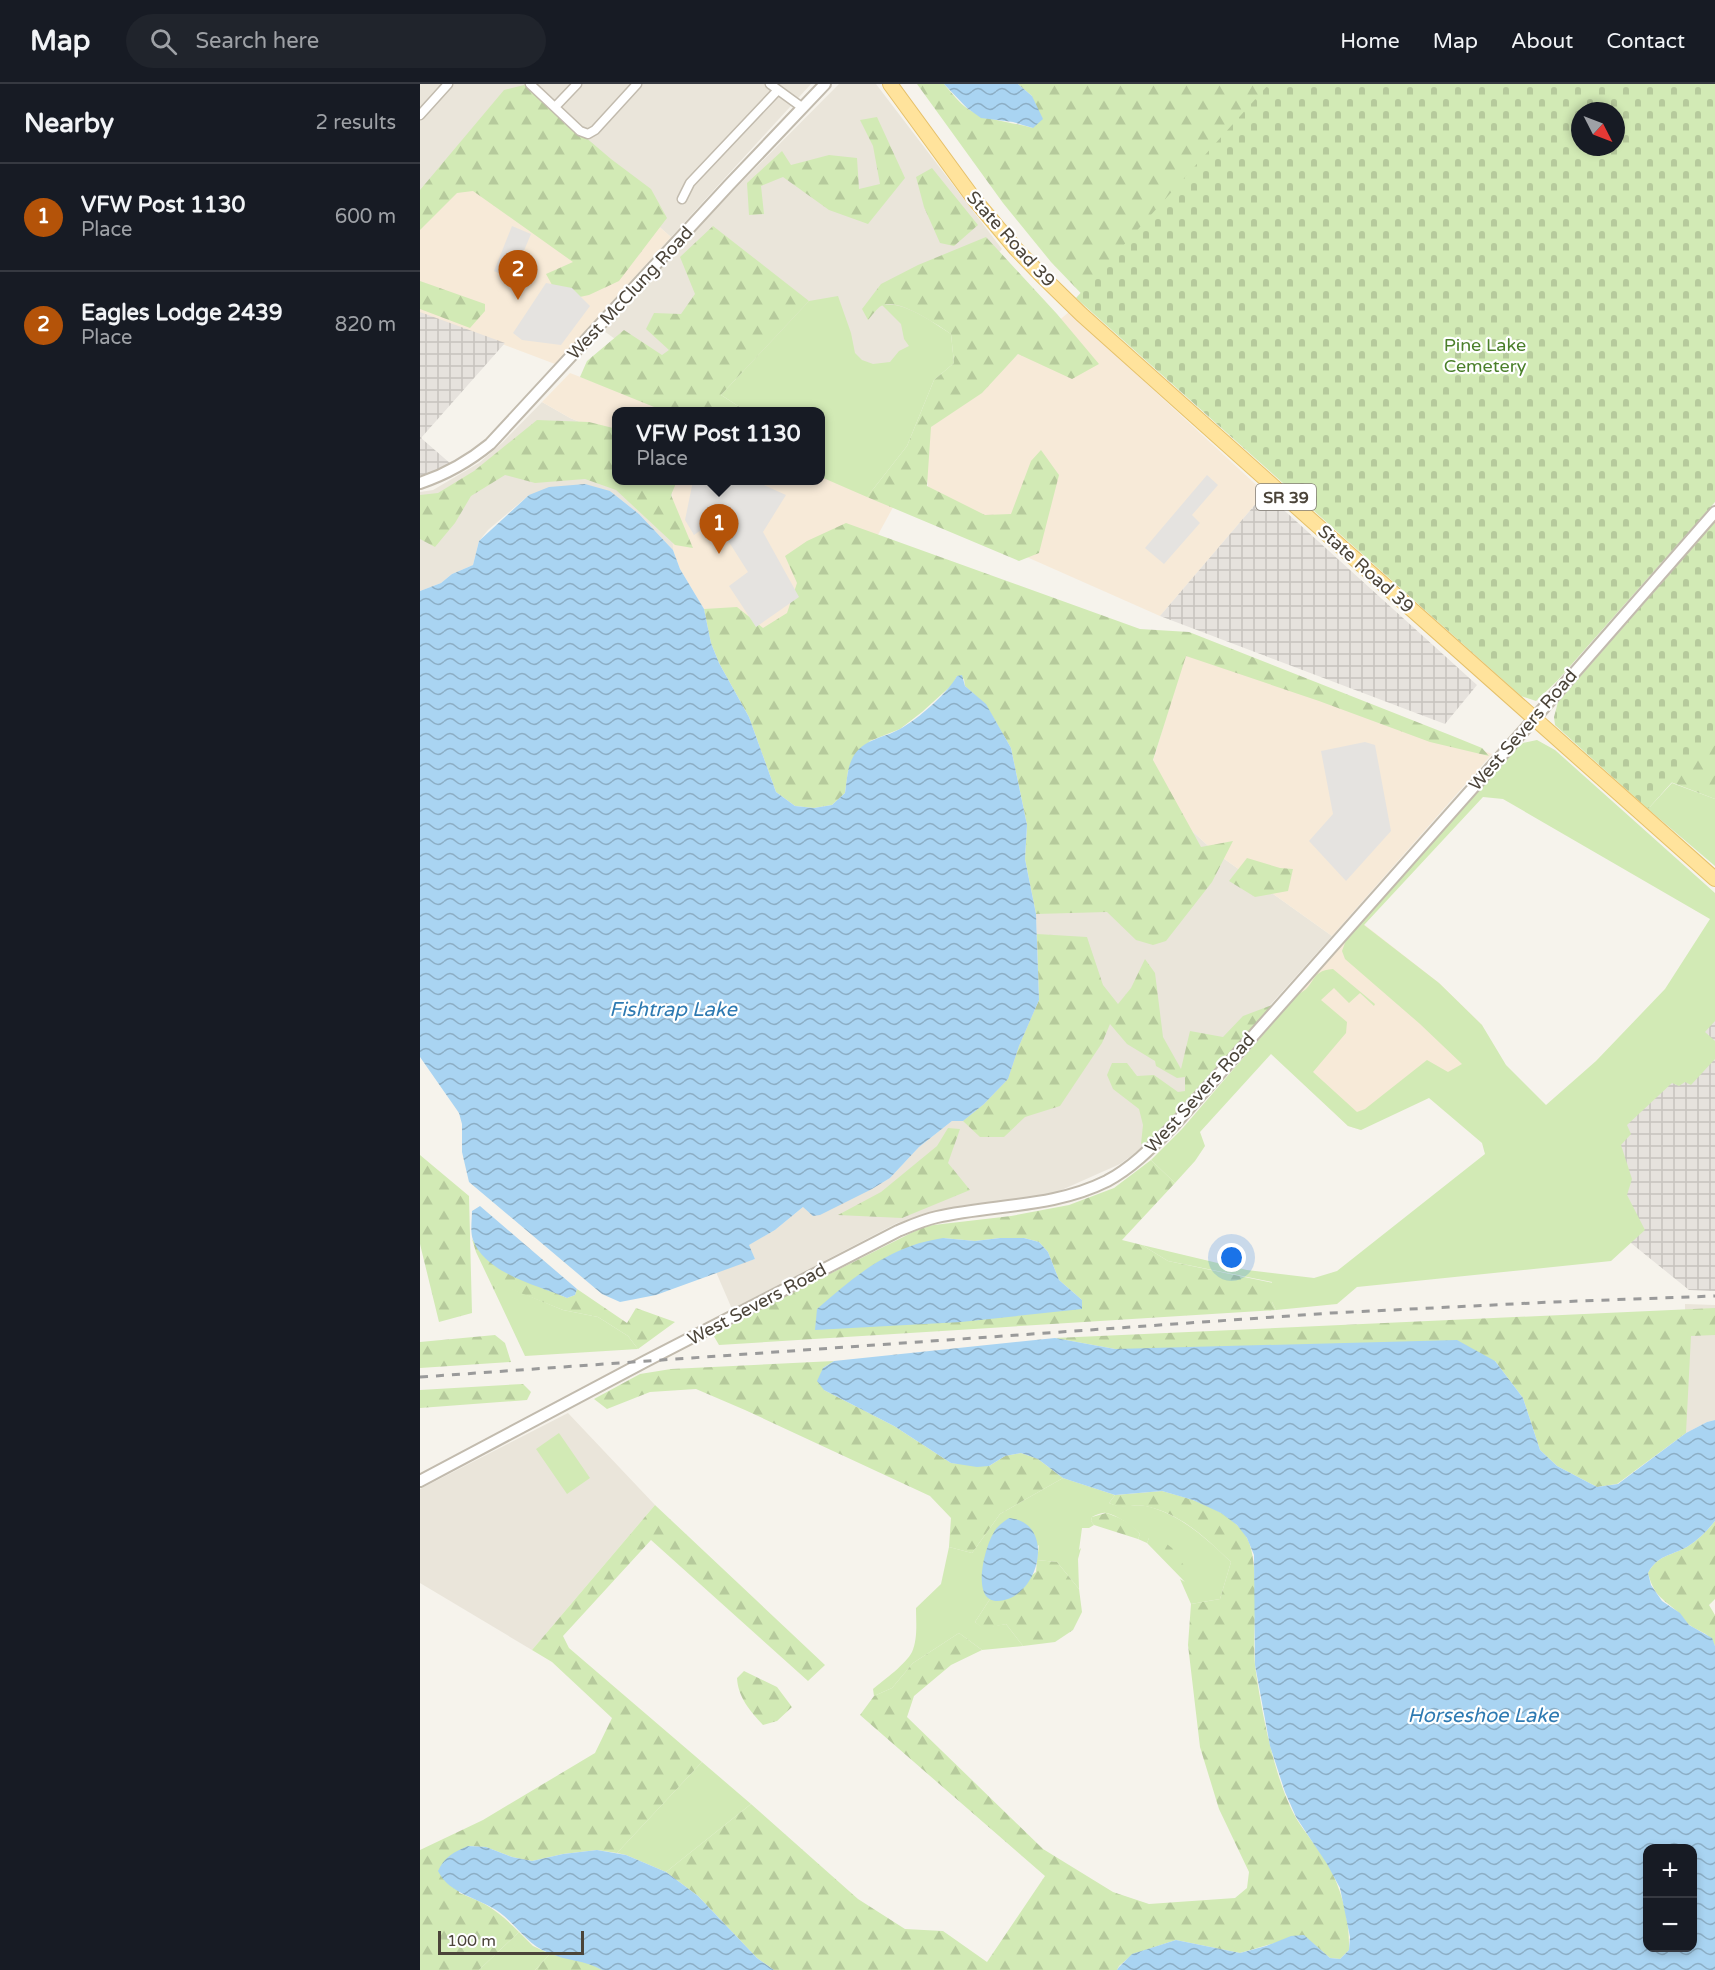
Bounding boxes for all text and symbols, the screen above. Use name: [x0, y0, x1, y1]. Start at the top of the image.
search box: [126, 14, 546, 68]
text: Map: [30, 24, 90, 58]
icon: search: [147, 25, 180, 58]
text: Search here: [195, 28, 319, 54]
text: Home: [1340, 29, 1400, 54]
text: Map: [1433, 29, 1478, 54]
text: About: [1511, 29, 1573, 54]
text: Contact: [1606, 29, 1685, 54]
north arrow: [1571, 102, 1625, 156]
text: Nearby: [24, 108, 114, 139]
text: 2 results: [316, 111, 396, 135]
street label: State Road 39: [962, 186, 1060, 292]
text: VFW Post 1130: [81, 192, 245, 218]
text: 1: [37, 205, 50, 229]
text: 600 m: [335, 205, 396, 229]
text: Place: [81, 218, 132, 242]
street label: West McClung Road: [562, 222, 698, 364]
pin: 2: [498, 250, 538, 300]
text: Eagles Lodge 2439: [81, 300, 283, 326]
text: 2: [37, 313, 50, 337]
text: 820 m: [335, 313, 396, 337]
text: Place: [81, 326, 132, 350]
park label: Pine Lake Cemetery: [1444, 334, 1527, 377]
popup: [612, 407, 825, 485]
text: VFW Post 1130: [636, 421, 801, 447]
text: Place: [636, 447, 688, 471]
road number: SR 39: [1256, 484, 1316, 510]
pin: 1: [700, 504, 738, 554]
street label: State Road 39: [1313, 520, 1419, 618]
street label: West Severs Road: [1464, 665, 1582, 795]
water label: Fishtrap Lake: [609, 998, 738, 1022]
street label: West Severs Road: [1140, 1028, 1260, 1158]
your location: [1217, 1243, 1246, 1272]
street label: West Severs Road: [684, 1258, 830, 1350]
water label: Horseshoe Lake: [1408, 1704, 1560, 1728]
map controls: [1643, 1844, 1697, 1952]
button: +: [1643, 1844, 1697, 1898]
button: −: [1643, 1898, 1697, 1952]
scale bar: [438, 1928, 584, 1956]
text: 100 m: [447, 1931, 496, 1951]

